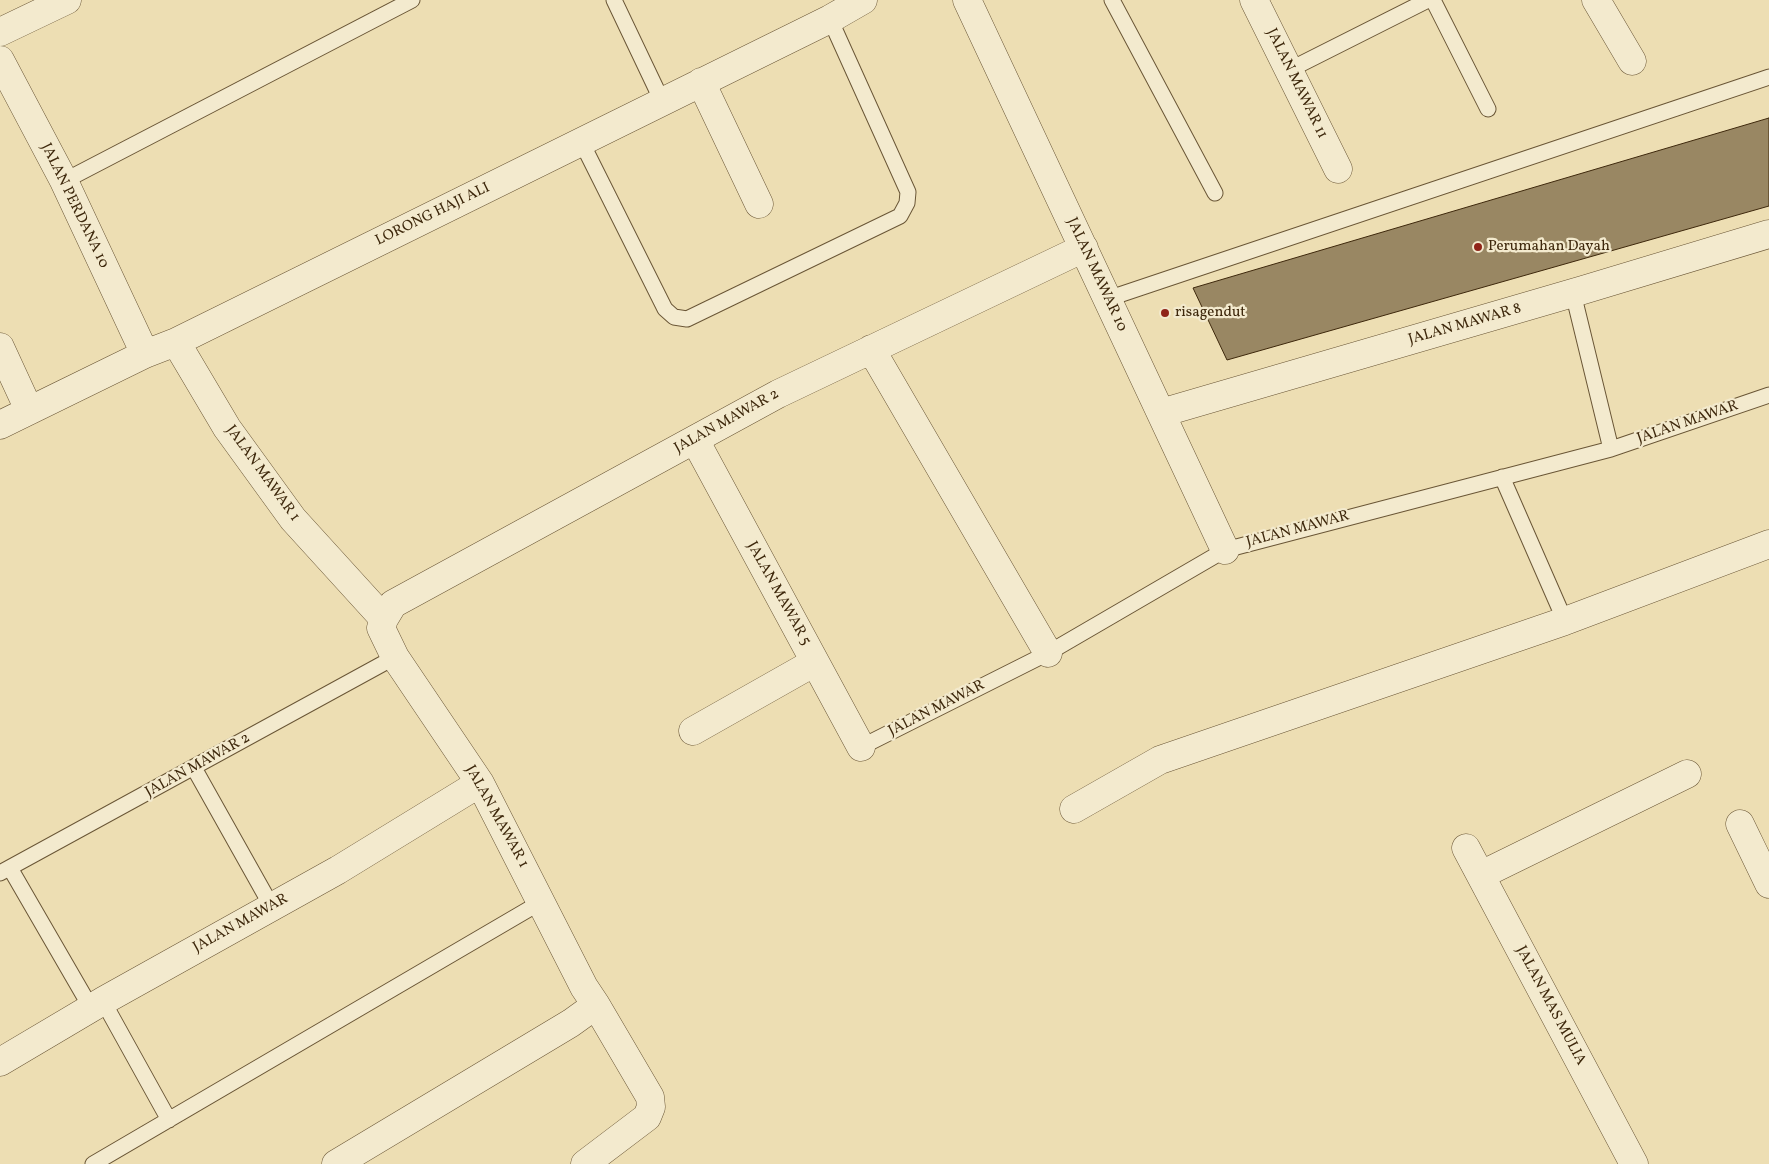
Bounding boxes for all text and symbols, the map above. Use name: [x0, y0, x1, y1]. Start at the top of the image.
street label: JALAN MAWAR 11: [1262, 26, 1330, 142]
street label: JALAN PERDANA 10: [36, 140, 112, 272]
street label: LORONG HAJI ALI: [373, 180, 493, 250]
street label: JALAN MAWAR 10: [1062, 215, 1130, 335]
place label: Perumahan Dayah: [1488, 238, 1610, 256]
marker: Perumahan Dayah: [1472, 241, 1484, 253]
street label: JALAN MAWAR 8: [1407, 300, 1523, 350]
place label: risagendut: [1175, 304, 1246, 322]
marker: risagendut: [1159, 307, 1171, 319]
street label: JALAN MAWAR 2: [672, 386, 782, 458]
street label: JALAN MAWAR: [1635, 397, 1741, 449]
street label: JALAN MAWAR 1: [221, 422, 303, 526]
street label: JALAN MAWAR: [1245, 508, 1351, 552]
street label: JALAN MAWAR 5: [742, 539, 814, 649]
street label: JALAN MAWAR: [886, 677, 988, 741]
street label: JALAN MAWAR 2: [143, 730, 253, 802]
street label: JALAN MAWAR 1: [460, 763, 532, 871]
street label: JALAN MAWAR: [190, 890, 292, 958]
street label: JALAN MAS MULIA: [1511, 943, 1589, 1069]

